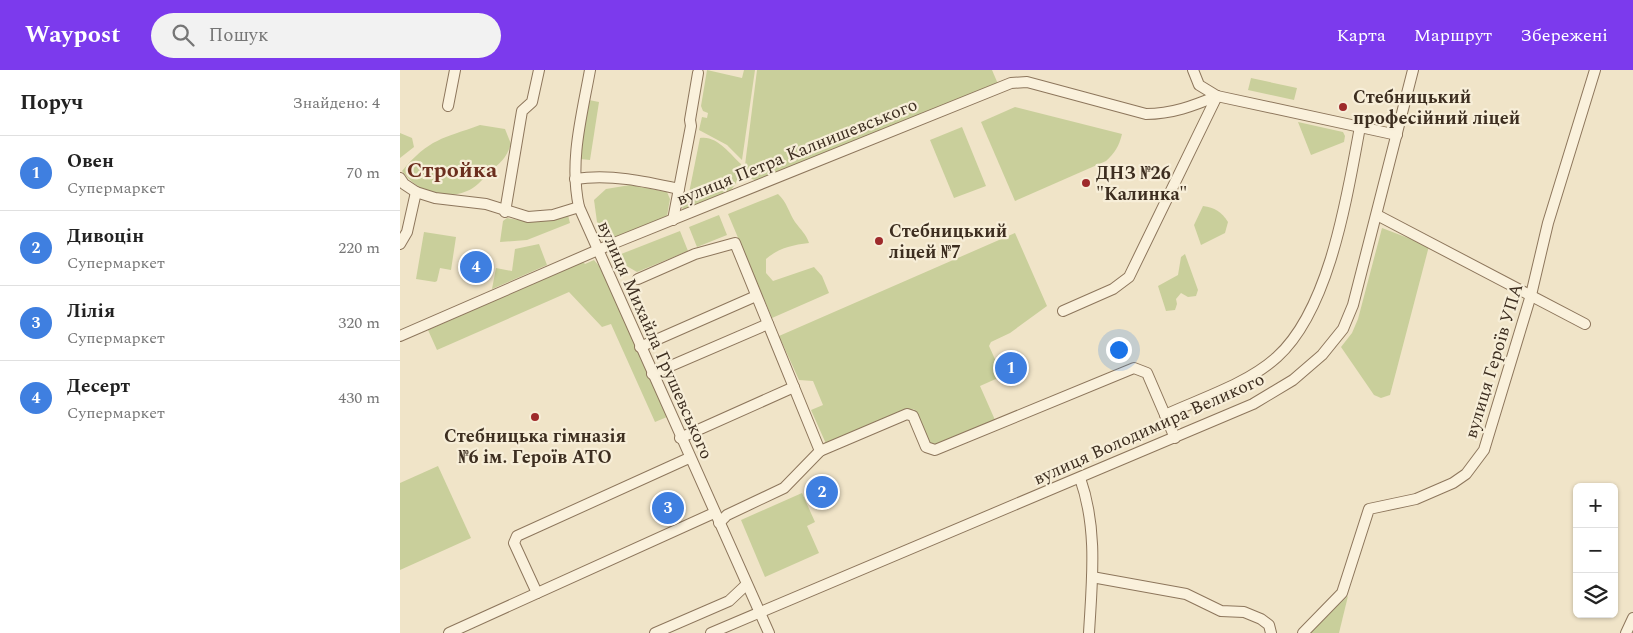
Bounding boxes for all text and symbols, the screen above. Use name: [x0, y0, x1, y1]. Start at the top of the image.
search box: [151, 13, 501, 58]
text: Waypost: [25, 17, 121, 53]
icon: search: [169, 21, 197, 49]
text: Пошук: [209, 21, 269, 50]
text: Карта: [1336, 22, 1386, 49]
text: Маршрут: [1414, 22, 1492, 49]
text: Збережені: [1520, 22, 1608, 49]
place label: Стебницький професійний ліцей: [1353, 84, 1520, 132]
text: Поруч: [20, 87, 83, 119]
text: Знайдено: 4: [292, 91, 380, 115]
street label: вулиця Петра Калнишевського: [672, 91, 922, 213]
marker: Стебницький професійний ліцей: [1337, 101, 1349, 113]
text: Овен: [67, 147, 114, 176]
district label: Стройка: [407, 154, 498, 187]
place label: ДНЗ №26 "Калинка": [1096, 160, 1187, 208]
text: 1: [32, 161, 40, 185]
text: 70 m: [346, 161, 380, 185]
text: Супермаркет: [67, 176, 165, 200]
marker: ДНЗ №26 "Калинка": [1080, 177, 1092, 189]
street label: вулиця Михайла Грушевського: [590, 216, 720, 464]
place label: Стебницький ліцей №7: [889, 218, 1007, 266]
text: Дивоцін: [67, 222, 144, 251]
marker: Стебницький ліцей №7: [873, 235, 885, 247]
text: 2: [32, 236, 40, 260]
text: 220 m: [338, 236, 380, 260]
pin: 4: [460, 248, 492, 286]
text: Супермаркет: [67, 251, 165, 275]
street label: вулиця Героїв УПА: [1458, 280, 1530, 442]
text: Лілія: [67, 297, 115, 326]
text: 3: [32, 311, 40, 335]
text: 320 m: [338, 311, 380, 335]
text: Супермаркет: [67, 326, 165, 350]
your location: [1106, 337, 1132, 363]
pin: 1: [995, 349, 1027, 387]
street label: вулиця Володимира Великого: [1029, 366, 1269, 492]
text: Десерт: [67, 372, 130, 401]
text: 4: [32, 386, 40, 410]
text: 430 m: [338, 386, 380, 410]
text: Супермаркет: [67, 401, 165, 425]
marker: Стебницька гімназія №6 ім. Героїв АТО: [529, 411, 541, 423]
place label: Стебницька гімназія №6 ім. Героїв АТО: [444, 423, 626, 471]
pin: 2: [806, 473, 838, 511]
map controls: [1573, 483, 1618, 618]
button: +: [1573, 483, 1618, 528]
pin: 3: [652, 489, 684, 527]
button: −: [1573, 528, 1618, 573]
button: layers: [1573, 573, 1618, 618]

